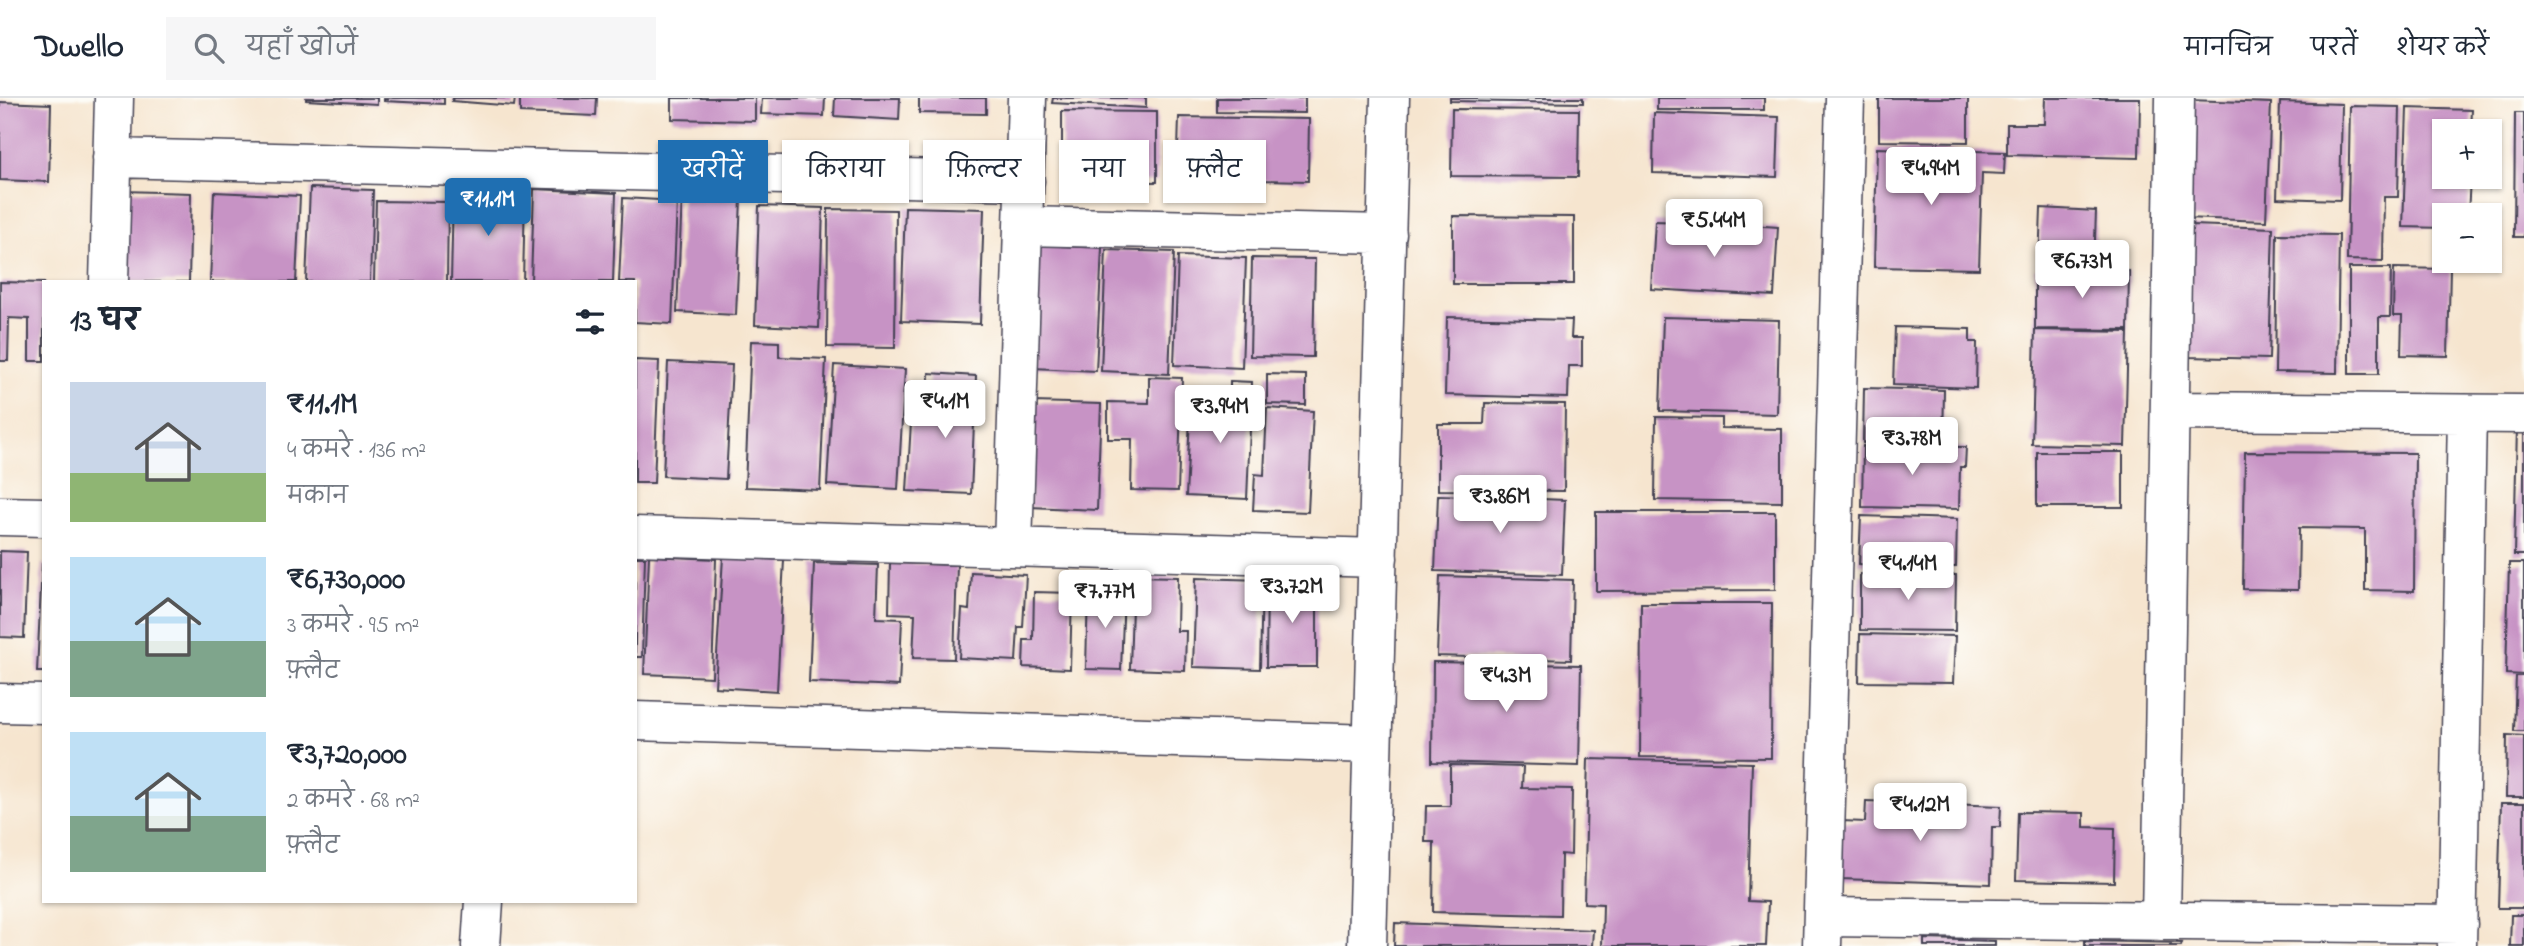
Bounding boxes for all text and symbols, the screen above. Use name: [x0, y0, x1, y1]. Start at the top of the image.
search box: [166, 17, 656, 80]
text: Dwello: [35, 24, 124, 72]
icon: search: [190, 29, 228, 67]
text: यहाँ खोजें: [246, 30, 358, 68]
text: मानचित्र: [2185, 32, 2273, 67]
text: परतें: [2311, 32, 2358, 67]
text: शेयर करें: [2396, 32, 2489, 67]
map controls: [2432, 119, 2502, 273]
button: +: [2432, 119, 2502, 189]
chip: खरीदें: [658, 140, 768, 203]
chip: किराया: [782, 140, 909, 203]
chip: फ़िल्टर: [923, 140, 1045, 203]
chip: नया: [1059, 140, 1149, 203]
chip: फ़्लैट: [1163, 140, 1266, 203]
pin: ₹4.94M: [1874, 148, 1988, 207]
text: ₹4.94M: [1902, 153, 1960, 186]
pin: ₹11.1M: [431, 178, 545, 238]
text: ₹11.1M: [461, 184, 515, 217]
pin: ₹5.44M: [1657, 200, 1771, 259]
button: −: [2432, 203, 2502, 273]
text: ₹5.44M: [1682, 205, 1746, 238]
pin: ₹6.73M: [2025, 240, 2139, 300]
text: ₹6.73M: [2051, 246, 2113, 279]
text: 13 घर: [70, 301, 139, 345]
icon: filters: [571, 303, 609, 341]
pin: ₹4.1M: [896, 380, 994, 440]
text: ₹11.1M: [287, 384, 358, 428]
text: ₹4.1M: [920, 386, 970, 419]
pin: ₹3.94M: [1163, 386, 1277, 445]
text: ₹3.94M: [1191, 391, 1249, 424]
icon: home: [126, 410, 210, 494]
pin: ₹3.78M: [1855, 418, 1969, 477]
text: ₹3.78M: [1882, 423, 1942, 456]
text: 4 कमरे · 136 m²: [287, 435, 426, 468]
pin: ₹3.86M: [1443, 476, 1557, 535]
text: मकान: [287, 481, 348, 514]
text: ₹3.86M: [1470, 481, 1530, 514]
pin: ₹4.14M: [1851, 542, 1965, 602]
text: ₹4.14M: [1879, 548, 1937, 581]
text: ₹6,730,000: [287, 559, 405, 603]
pin: ₹3.72M: [1235, 566, 1349, 625]
pin: ₹7.77M: [1048, 570, 1162, 630]
text: ₹3.72M: [1261, 571, 1323, 604]
text: ₹7.77M: [1075, 576, 1135, 609]
icon: home: [126, 585, 210, 669]
text: 3 कमरे · 95 m²: [287, 610, 419, 643]
pin: ₹4.3M: [1457, 654, 1555, 714]
text: फ़्लैट: [287, 656, 339, 689]
text: ₹4.3M: [1480, 660, 1532, 693]
text: ₹3,720,000: [287, 734, 407, 778]
icon: home: [126, 760, 210, 844]
pin: ₹4.12M: [1863, 784, 1977, 843]
text: 2 कमरे · 68 m²: [287, 785, 420, 818]
text: ₹4.12M: [1890, 789, 1950, 822]
text: फ़्लैट: [287, 831, 339, 864]

